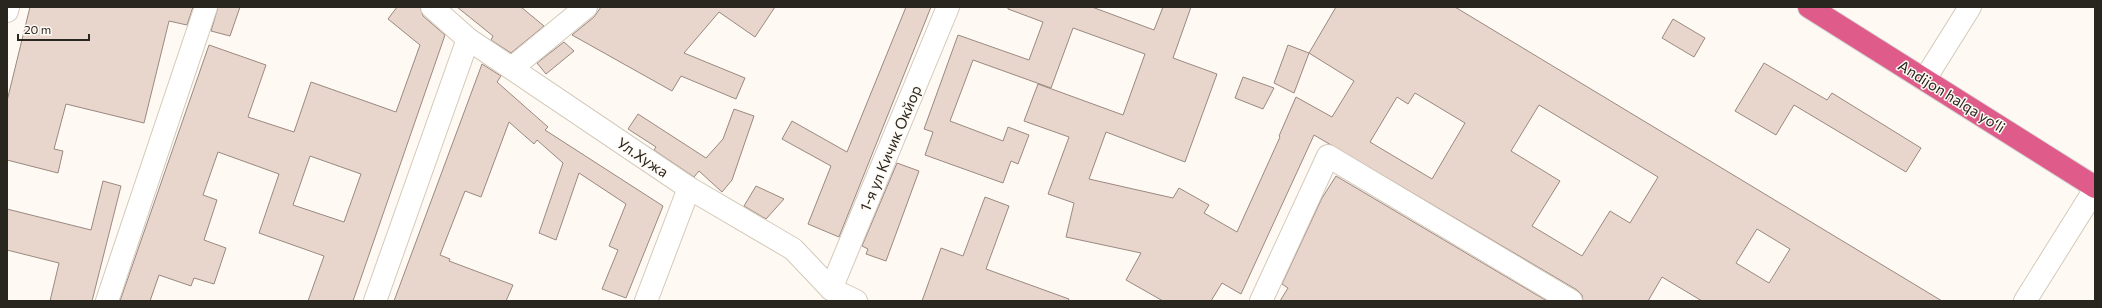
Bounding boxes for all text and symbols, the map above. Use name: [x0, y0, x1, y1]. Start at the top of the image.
scale bar: [18, 16, 89, 42]
text: 20 m: [24, 22, 51, 36]
street label: Andijon halqa yo‘li: [1895, 56, 2009, 136]
street label: 1-я ул Кичик Окйор: [855, 82, 925, 214]
street label: Ул.Хужа: [614, 133, 672, 181]

